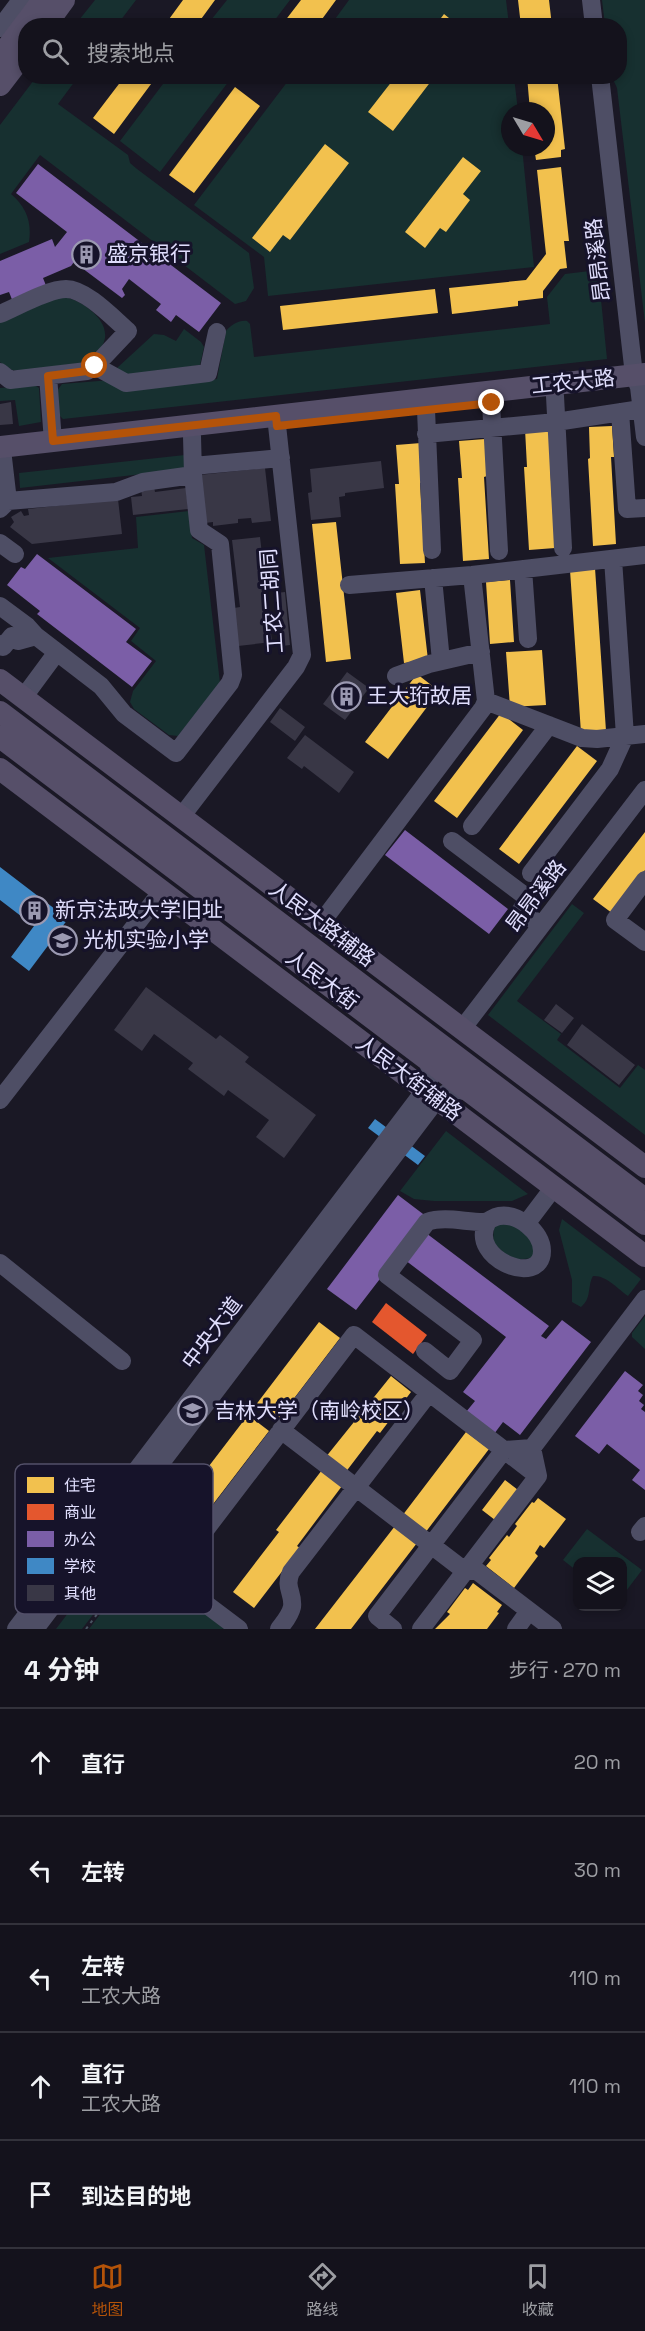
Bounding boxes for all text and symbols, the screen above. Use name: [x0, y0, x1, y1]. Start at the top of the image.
search box: [18, 18, 627, 84]
icon: search: [39, 35, 72, 68]
text: 搜索地点: [87, 39, 175, 67]
north arrow: [501, 102, 555, 156]
street label: 昂昂溪路: [579, 217, 616, 303]
building icon: 盛京银行: [70, 238, 102, 270]
place label: 盛京银行: [107, 240, 191, 267]
route start: [81, 352, 107, 378]
street label: 工农大路: [530, 364, 616, 399]
route end: [478, 389, 504, 415]
street label: 工农二胡同: [254, 548, 289, 654]
building icon: 王大珩故居: [330, 680, 362, 712]
place label: 王大珩故居: [367, 682, 472, 709]
street label: 昂昂溪路: [500, 854, 572, 937]
street label: 人民大路辅路: [264, 875, 381, 972]
building icon: 新京法政大学旧址: [18, 894, 50, 926]
place label: 新京法政大学旧址: [55, 896, 223, 923]
school or university icon: 光机实验小学: [46, 924, 78, 956]
place label: 光机实验小学: [83, 926, 209, 953]
street label: 人民大街: [281, 944, 364, 1016]
street label: 人民大街辅路: [351, 1029, 468, 1126]
street label: 中央大道: [176, 1291, 248, 1374]
school or university icon: 吉林大学（南岭校区）: [177, 1395, 209, 1427]
place label: 吉林大学（南岭校区）: [214, 1397, 424, 1424]
legend: [15, 1464, 213, 1614]
text: 住宅: [64, 1475, 96, 1496]
text: 商业: [64, 1502, 96, 1523]
text: 办公: [64, 1529, 96, 1550]
text: 学校: [64, 1556, 96, 1577]
map controls: [573, 1557, 627, 1611]
button: layers: [573, 1557, 627, 1611]
text: 其他: [64, 1583, 96, 1604]
text: 4 分钟: [24, 1653, 99, 1687]
text: 步行 · 270 m: [509, 1657, 621, 1683]
icon: ahead: [24, 1746, 57, 1779]
text: 20 m: [574, 1749, 621, 1775]
text: 直行: [81, 1750, 125, 1778]
icon: left: [24, 1854, 57, 1887]
text: 30 m: [574, 1857, 621, 1883]
text: 左转: [81, 1858, 125, 1886]
text: 左转: [81, 1952, 125, 1980]
icon: left: [24, 1962, 57, 1995]
text: 110 m: [569, 1965, 621, 1991]
text: 工农大路: [81, 1983, 161, 2009]
text: 直行: [81, 2060, 125, 2088]
icon: ahead: [24, 2070, 57, 2103]
text: 110 m: [569, 2073, 621, 2099]
text: 工农大路: [81, 2091, 161, 2117]
icon: arrive: [24, 2178, 57, 2211]
text: 到达目的地: [81, 2182, 191, 2210]
tab: 地图: [91, 2260, 124, 2320]
tab: 路线: [306, 2260, 339, 2320]
tab: 收藏: [521, 2260, 554, 2320]

